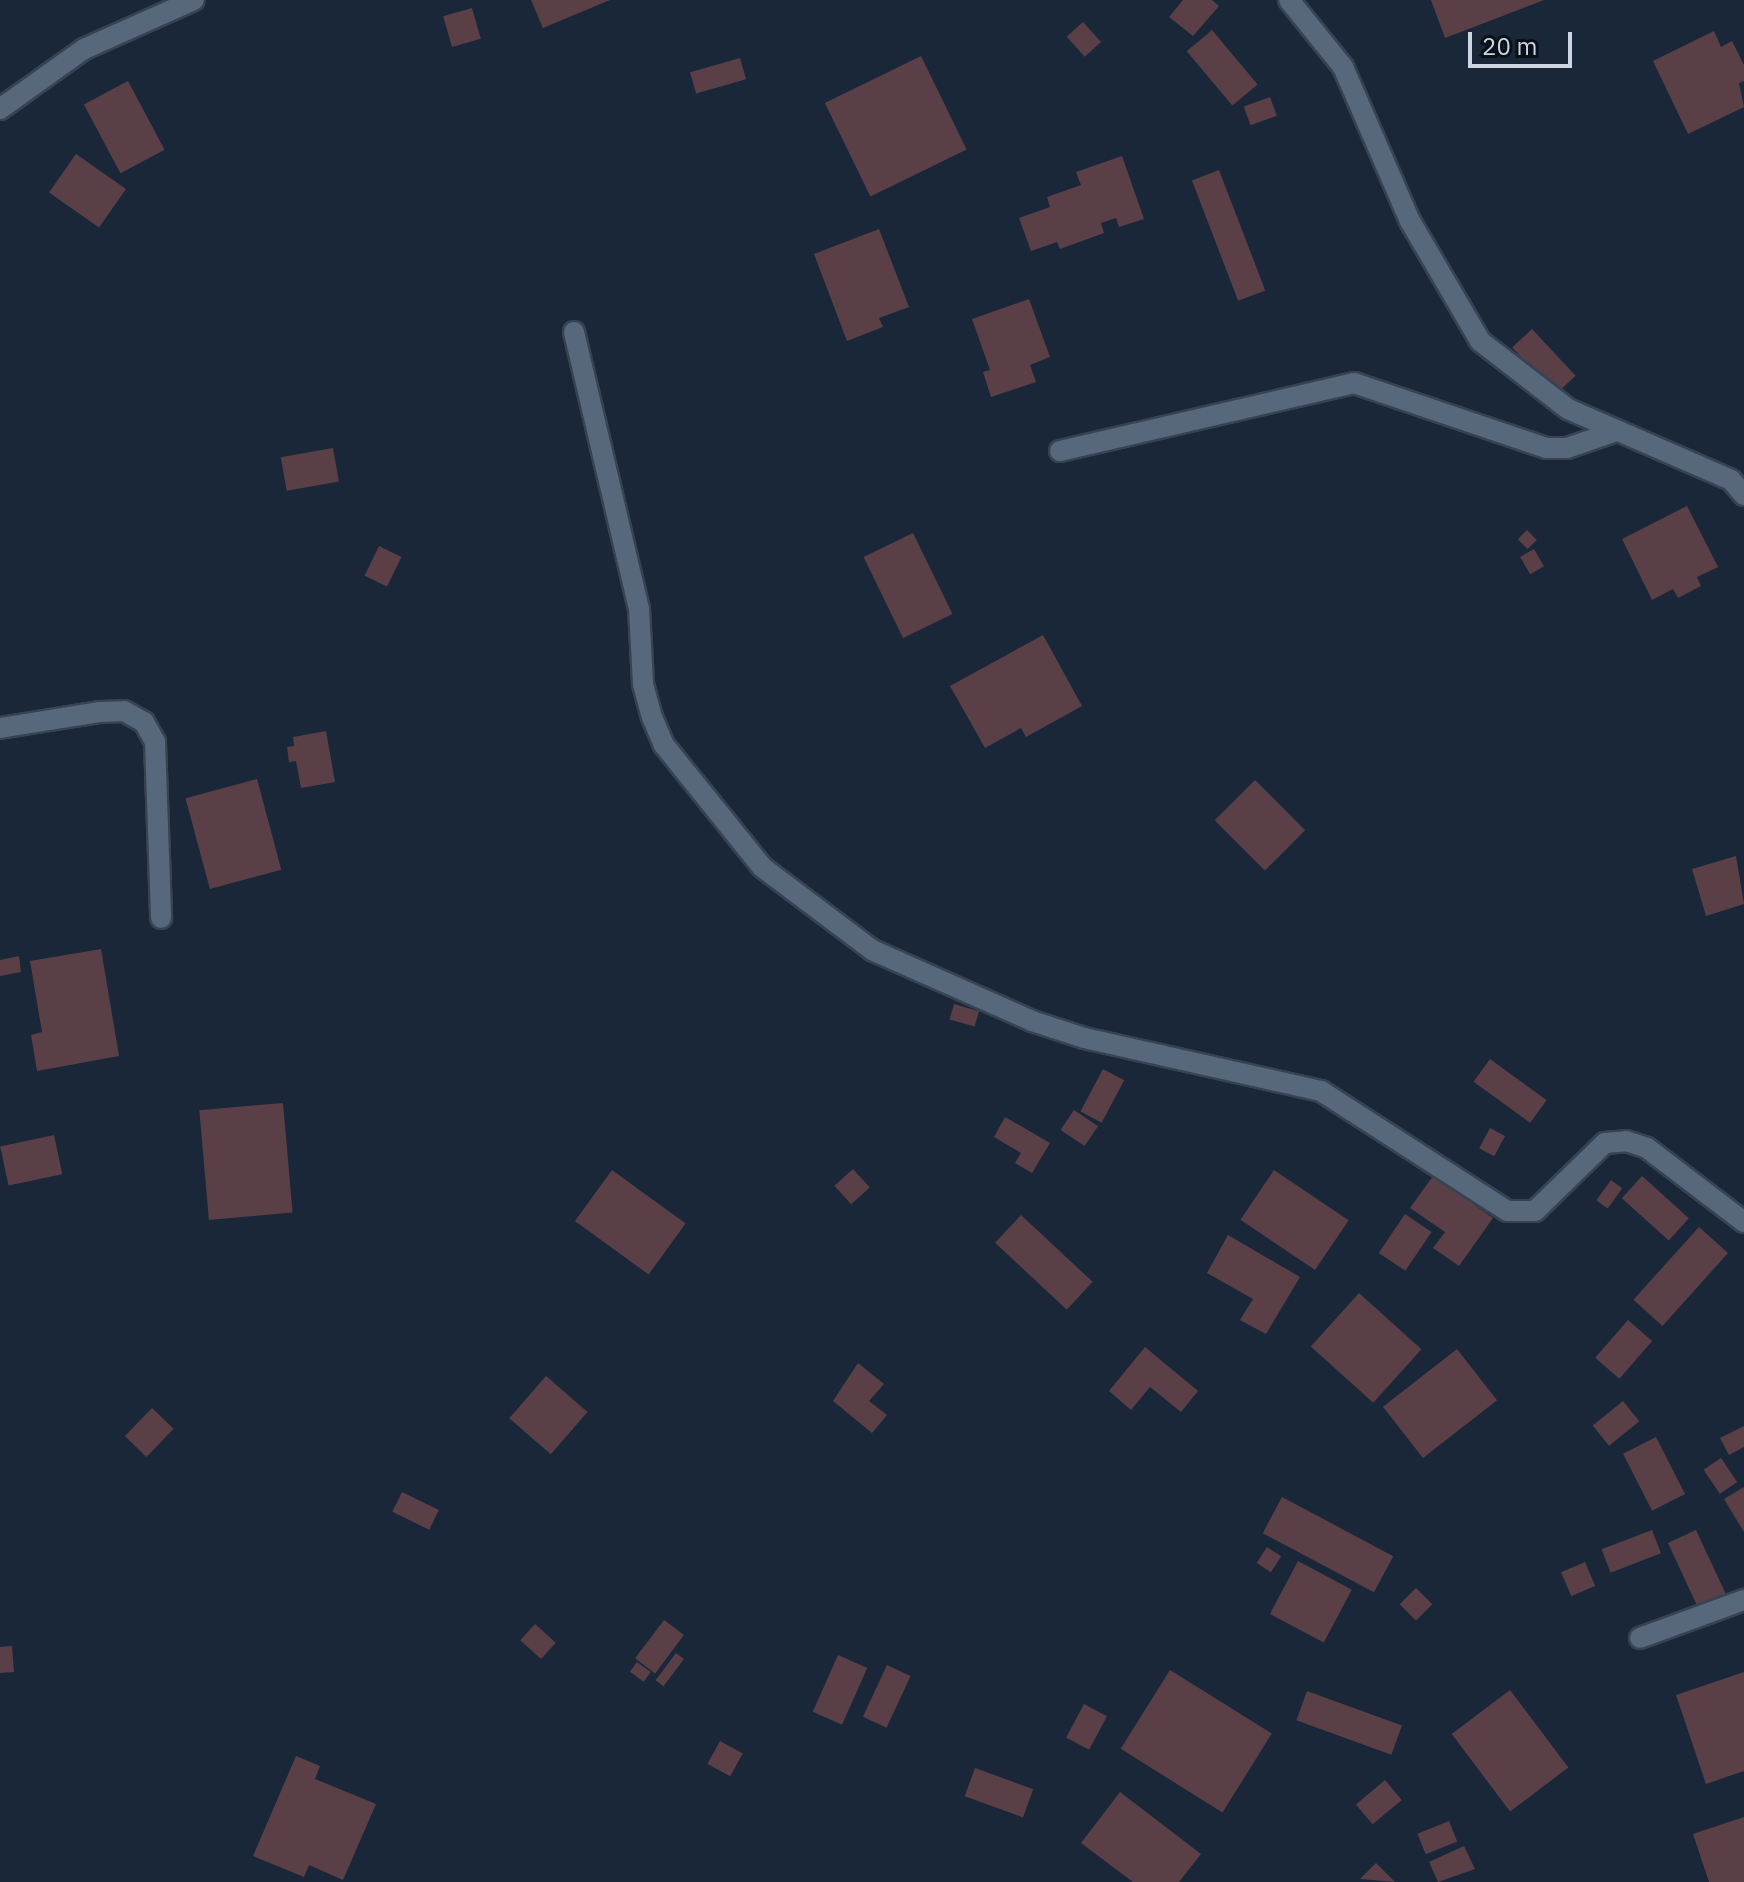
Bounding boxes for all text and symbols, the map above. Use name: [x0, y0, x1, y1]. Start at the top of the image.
scale bar: [1472, 16, 1576, 66]
text: 20 m: [1482, 30, 1537, 62]

